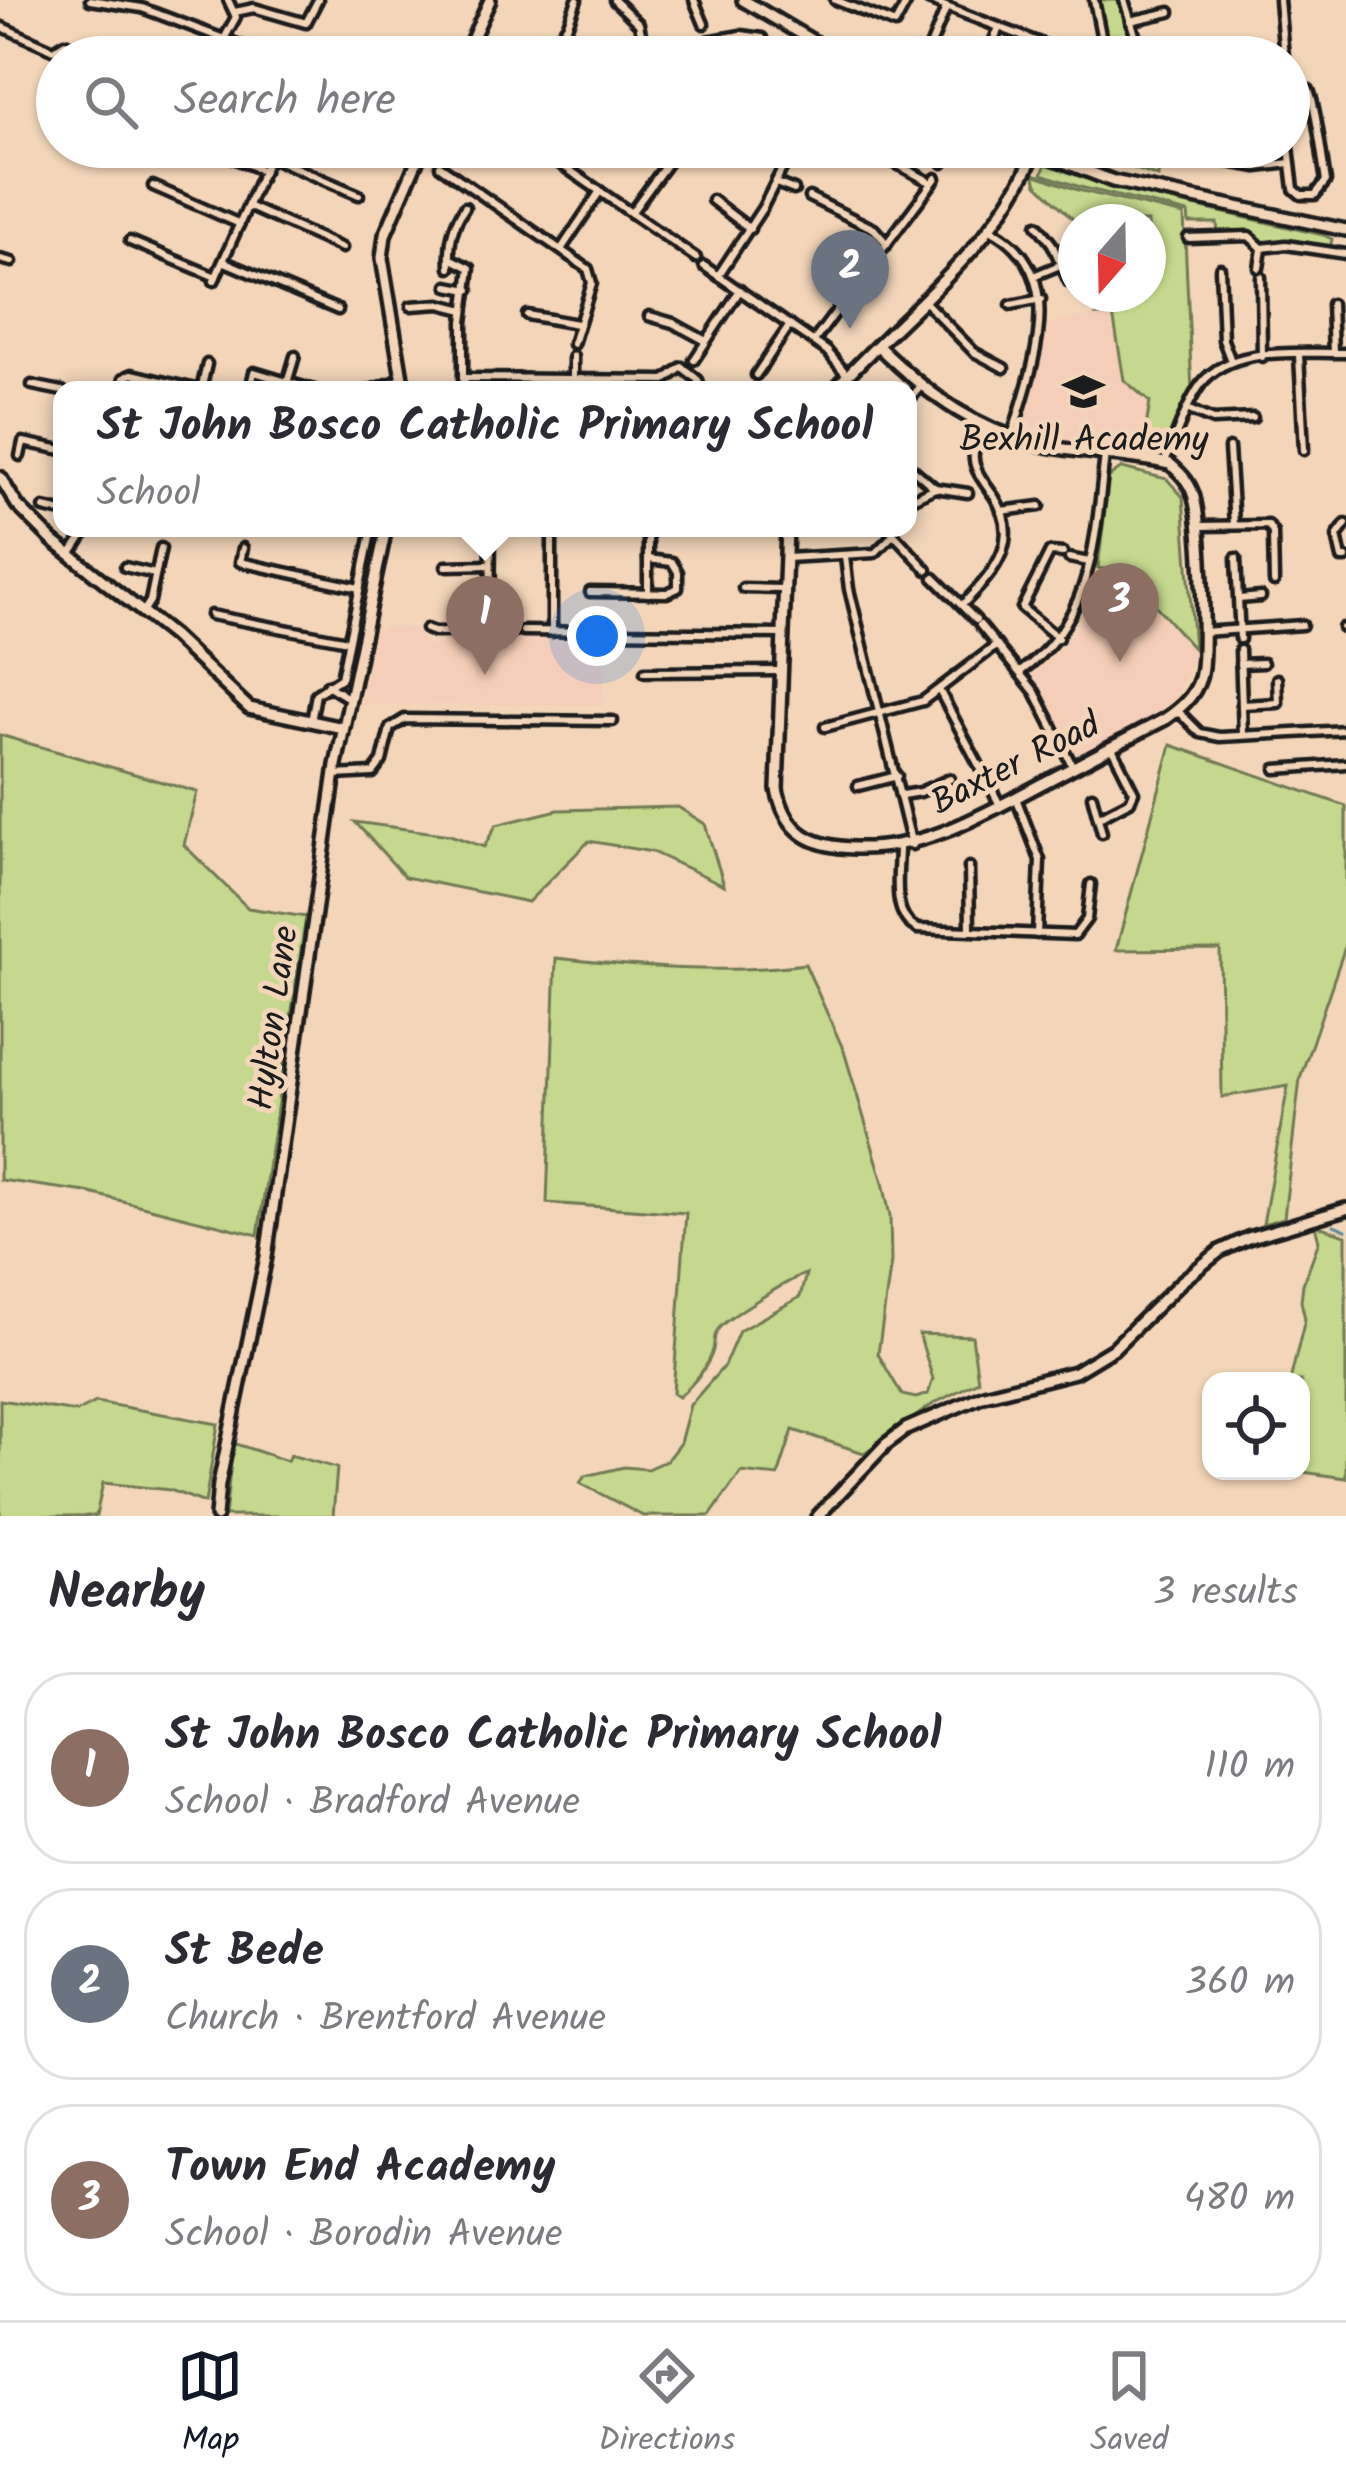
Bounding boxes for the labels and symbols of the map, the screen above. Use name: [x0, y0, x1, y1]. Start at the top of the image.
north arrow: [1058, 204, 1166, 312]
pin: 2: [811, 230, 889, 329]
school or university icon: Bexhill Academy: [1061, 368, 1107, 414]
place label: Bexhill Academy: [960, 413, 1210, 470]
pin: 3: [1081, 563, 1159, 662]
pin: 1: [446, 576, 524, 675]
your location: [567, 606, 627, 666]
street label: Baxter Road: [921, 697, 1112, 832]
street label: Hylton Lane: [234, 922, 316, 1114]

